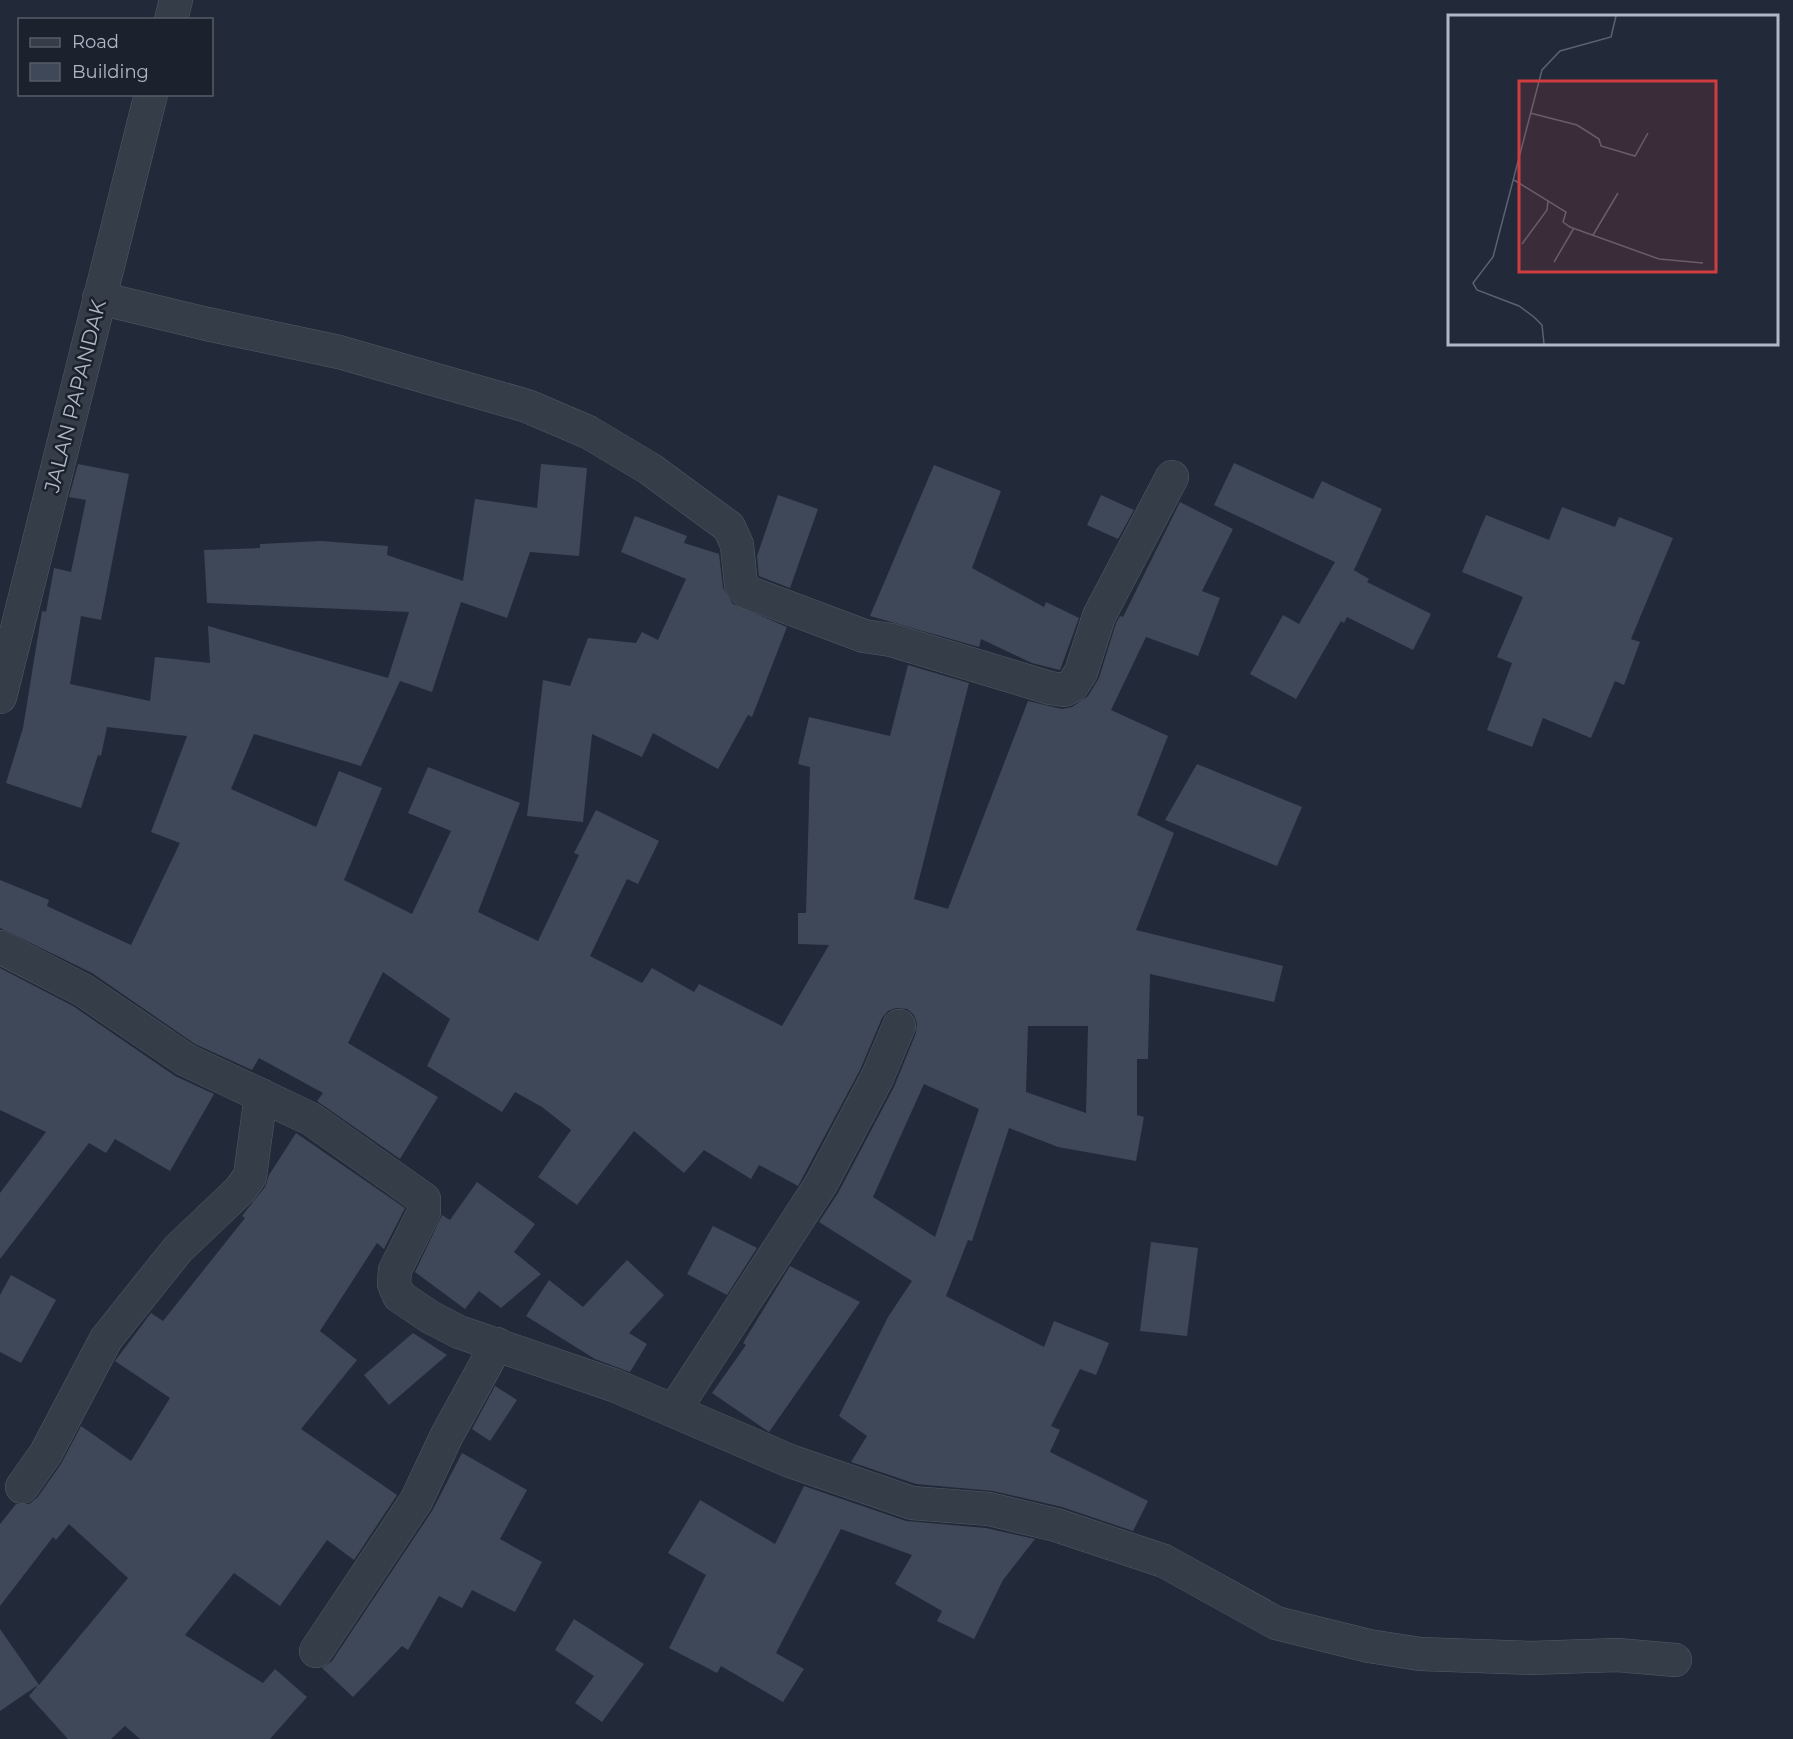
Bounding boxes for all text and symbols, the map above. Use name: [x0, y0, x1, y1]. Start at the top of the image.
inset map: [1448, 15, 1778, 345]
legend: [18, 18, 213, 96]
text: Road: [72, 31, 119, 53]
text: Building: [72, 61, 149, 83]
street label: JALAN PAPANDAK: [39, 297, 111, 496]

